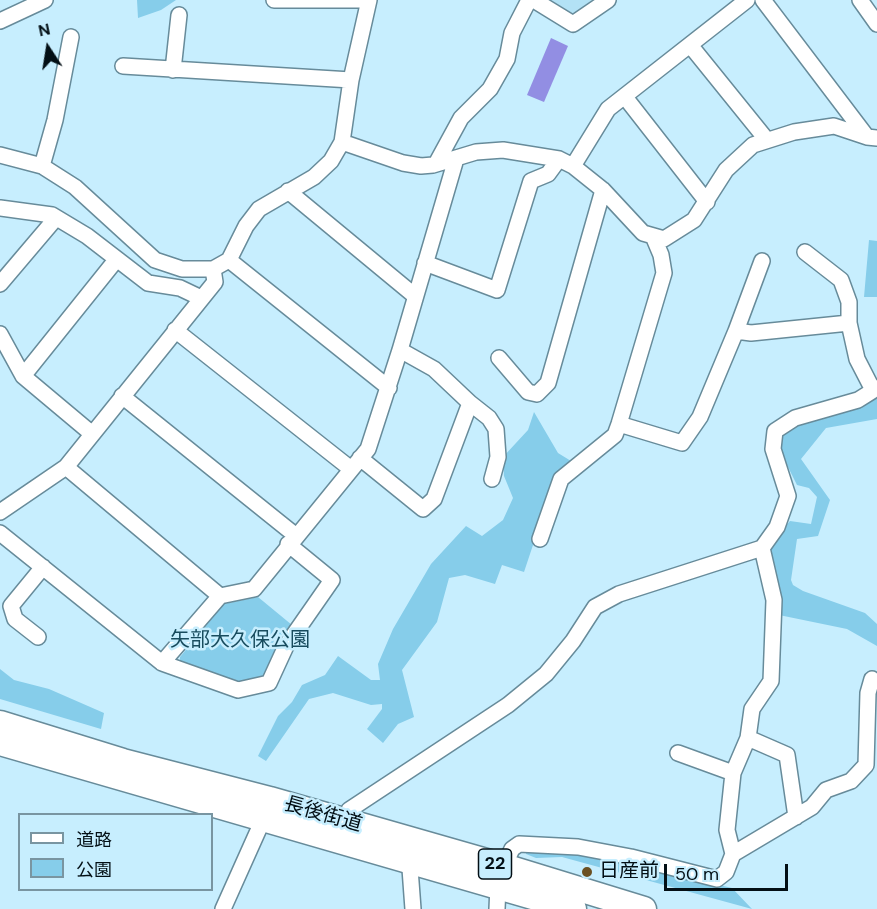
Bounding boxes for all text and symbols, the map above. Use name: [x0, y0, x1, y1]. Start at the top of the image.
north arrow: [18, 18, 78, 78]
text: N: [36, 18, 52, 41]
park label: 矢部大久保公園: [170, 629, 310, 653]
street label: 長後街道: [281, 792, 365, 838]
legend: [18, 813, 213, 891]
text: 道路: [76, 828, 112, 852]
road number: 22: [478, 849, 512, 879]
scale bar: [667, 852, 792, 890]
text: 公園: [76, 858, 112, 882]
place label: 日産前: [599, 860, 659, 884]
text: 50 m: [675, 862, 719, 886]
marker: 日産前: [580, 865, 594, 879]

